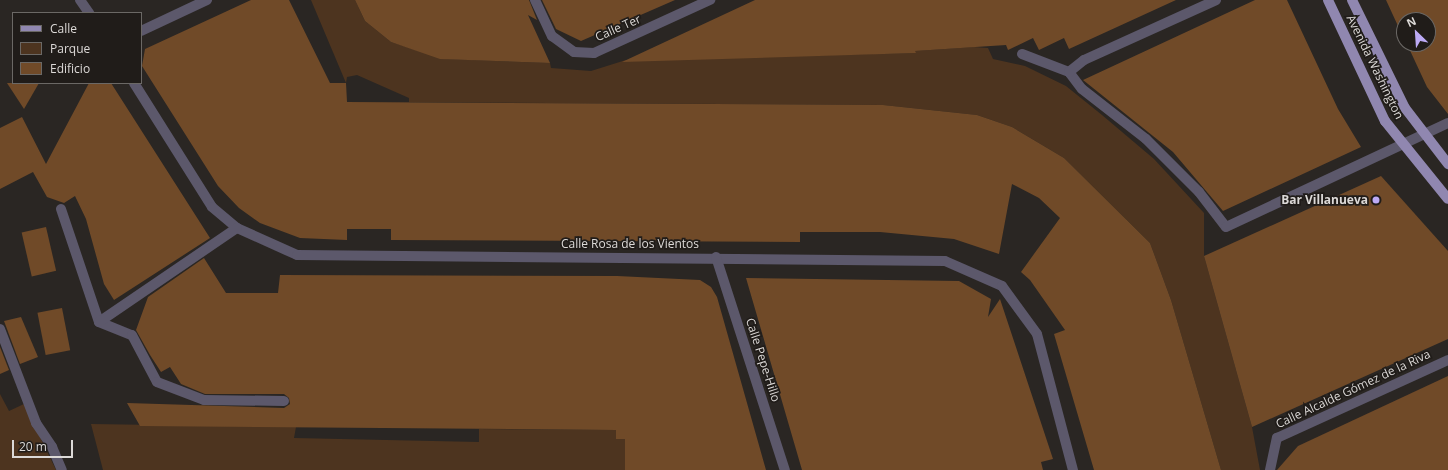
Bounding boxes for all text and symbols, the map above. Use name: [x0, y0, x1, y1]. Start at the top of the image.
legend: [12, 12, 142, 84]
street label: Calle Ter: [593, 12, 643, 44]
street label: Avenida Washington: [1343, 12, 1407, 122]
north arrow: [1396, 12, 1436, 52]
text: N: [1404, 13, 1418, 30]
text: Calle: [50, 20, 77, 37]
text: Parque: [50, 40, 90, 57]
text: Edificio: [50, 60, 90, 77]
place label: Bar Villanueva: [1281, 193, 1368, 207]
marker: Bar Villanueva: [1371, 195, 1381, 205]
street label: Calle Rosa de los Vientos: [561, 237, 699, 251]
street label: Calle Pepe-Hillo: [743, 316, 783, 404]
street label: Calle Alcalde Gómez de la Riva: [1273, 347, 1433, 431]
scale bar: [14, 432, 75, 458]
text: 20 m: [19, 438, 47, 455]

